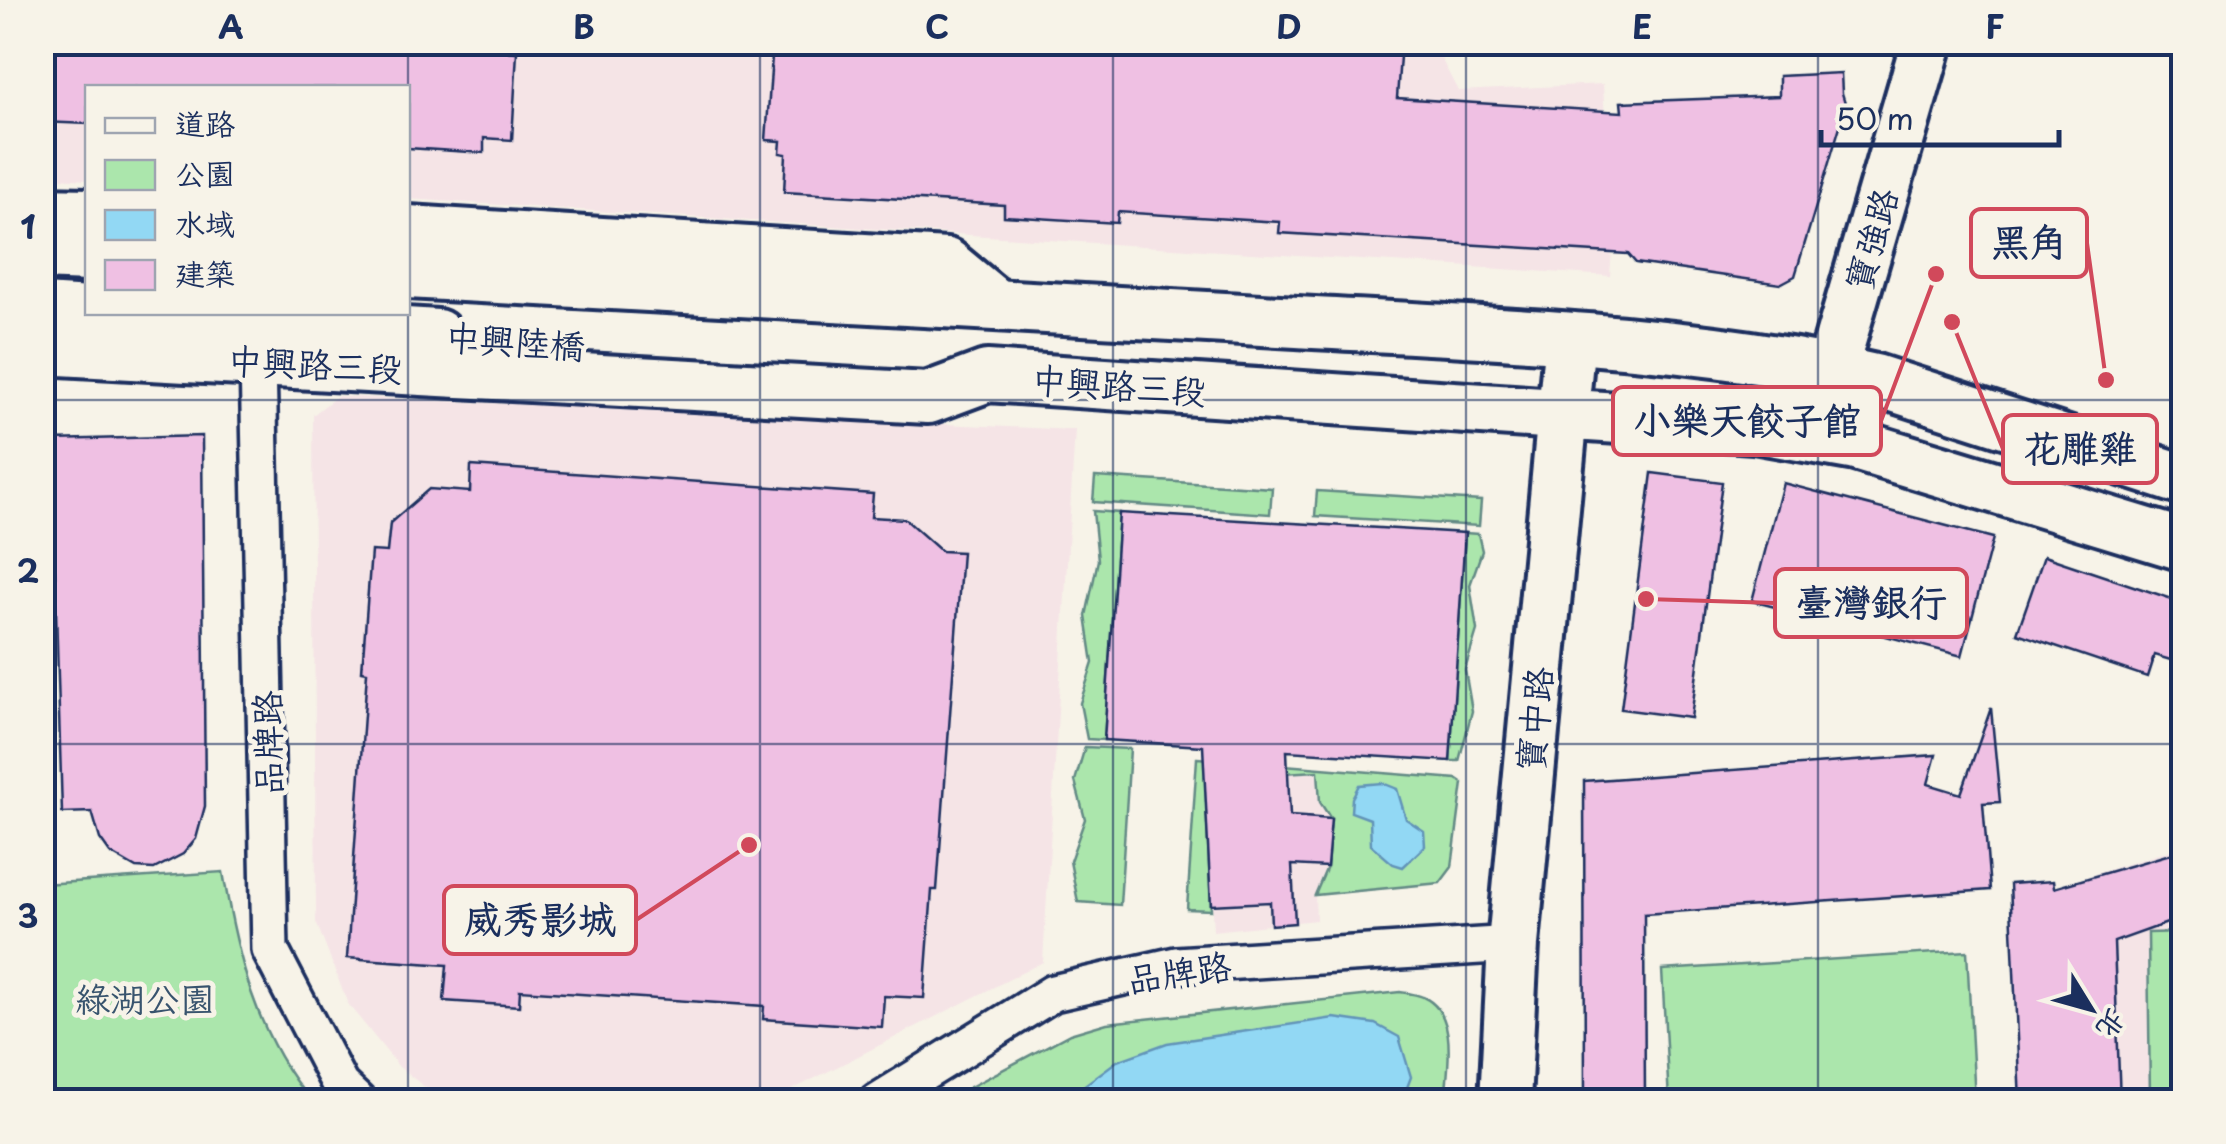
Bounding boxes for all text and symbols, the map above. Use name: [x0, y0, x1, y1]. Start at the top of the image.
text: A: [218, 2, 244, 50]
text: B: [573, 2, 595, 50]
text: C: [925, 2, 949, 50]
text: D: [1276, 2, 1302, 50]
text: E: [1632, 2, 1652, 50]
text: F: [1986, 2, 2004, 50]
legend: [85, 85, 410, 315]
scale bar: [1821, 85, 2058, 147]
text: 50 m: [1836, 95, 1914, 140]
text: 道路: [175, 100, 235, 145]
text: 公園: [175, 150, 235, 195]
street label: 寶強路: [1830, 181, 1910, 297]
text: 水域: [175, 200, 235, 245]
text: 1: [20, 202, 36, 250]
callout: 黑角: [1971, 209, 2087, 277]
text: 黑角: [1991, 212, 2067, 269]
text: 建築: [175, 250, 235, 295]
street label: 中興陸橋: [443, 309, 587, 371]
street label: 中興路三段: [226, 332, 404, 394]
street label: 中興路三段: [1030, 351, 1208, 417]
callout: 小樂天餃子館: [1613, 387, 1881, 455]
text: 小樂天餃子館: [1633, 390, 1861, 447]
callout: 花雕雞: [2003, 415, 2157, 483]
text: 花雕雞: [2023, 418, 2137, 475]
text: 2: [17, 546, 39, 594]
callout: 臺灣銀行: [1775, 569, 1967, 637]
text: 臺灣銀行: [1795, 572, 1947, 629]
street label: 寶中路: [1502, 664, 1564, 774]
street label: 品牌路: [239, 690, 293, 796]
callout: 威秀影城: [444, 886, 636, 954]
text: 威秀影城: [464, 889, 616, 946]
text: 3: [18, 891, 38, 939]
street label: 品牌路: [1123, 937, 1235, 1005]
north arrow: [2041, 959, 2141, 1059]
park label: 綠湖公園: [75, 971, 215, 1024]
text: 北: [2087, 1001, 2138, 1049]

